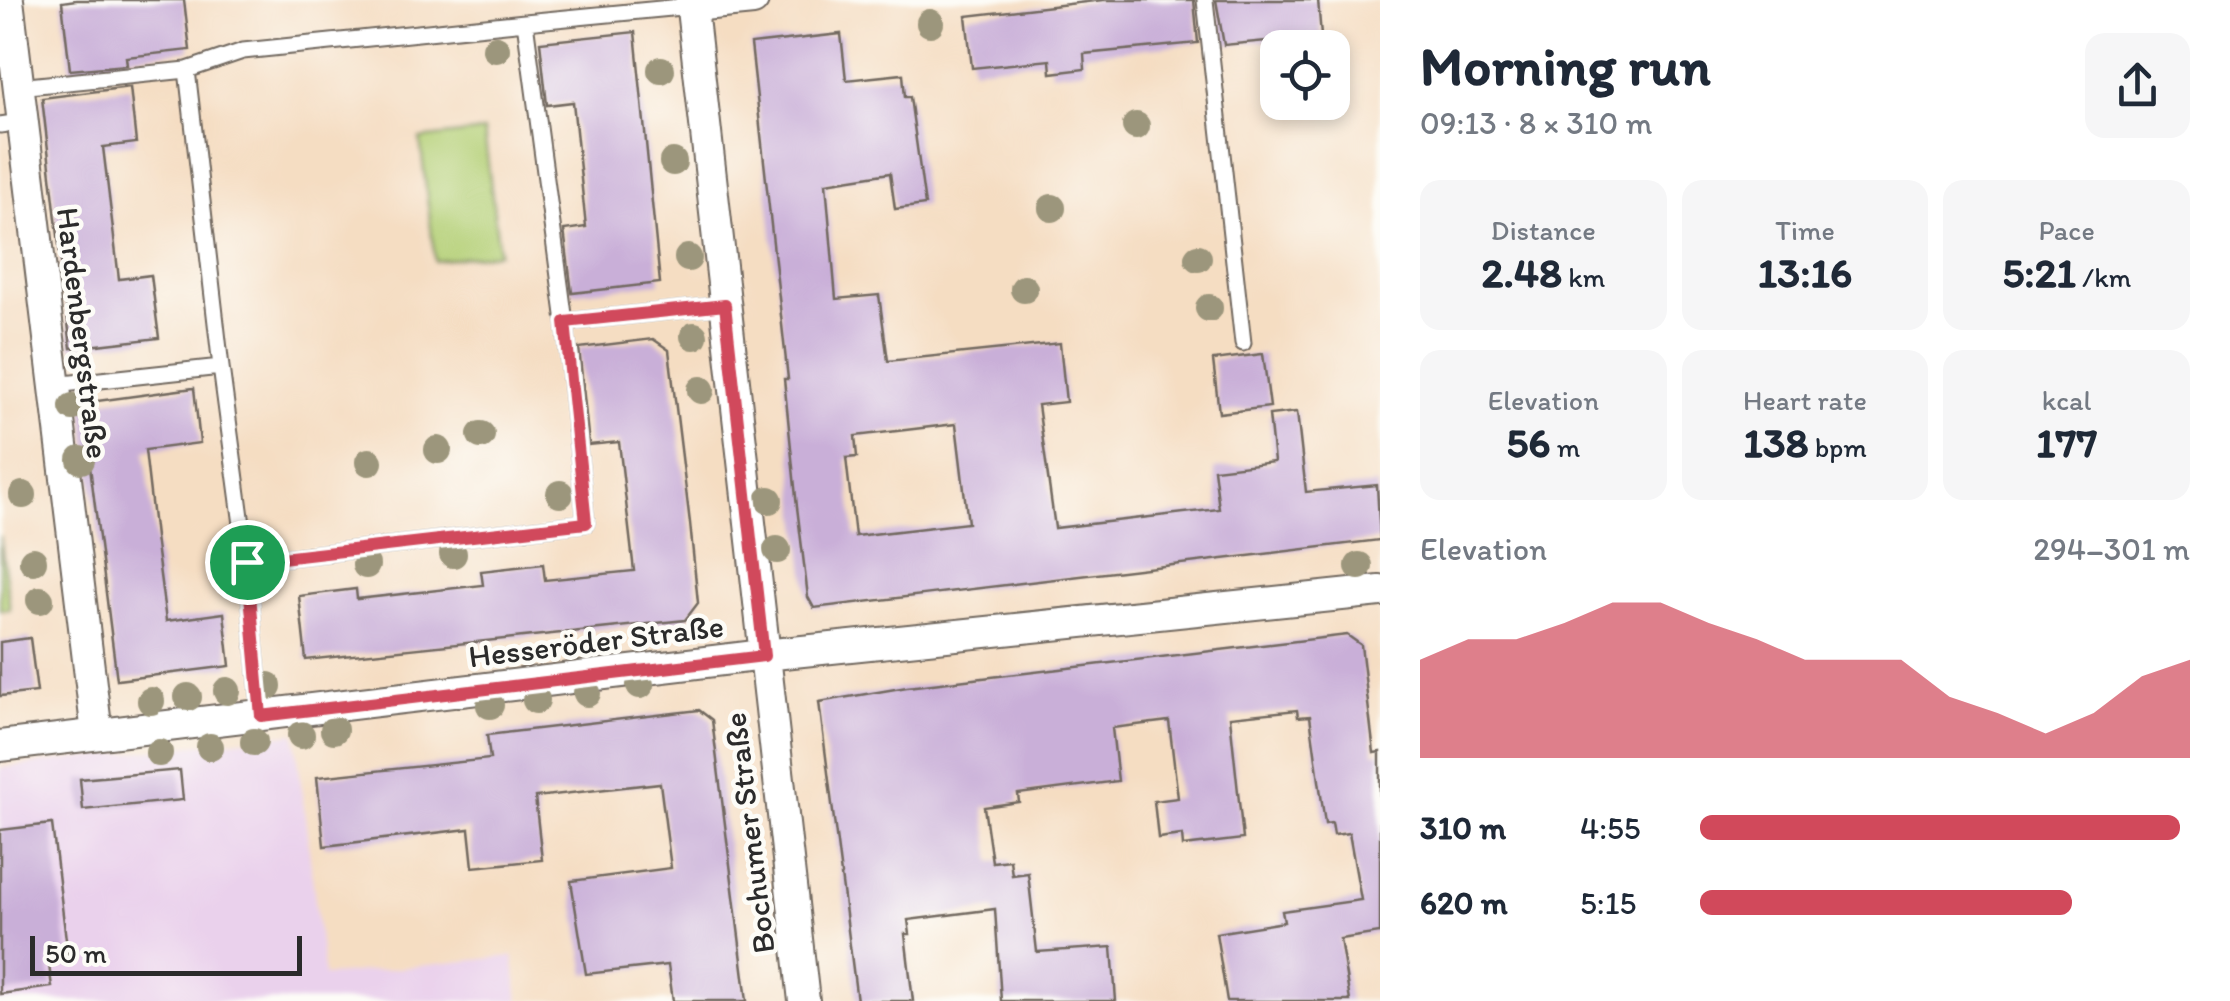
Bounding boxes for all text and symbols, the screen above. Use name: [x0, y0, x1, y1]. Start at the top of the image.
map controls: [1260, 30, 1350, 120]
button: locate: [1260, 30, 1350, 120]
text: Morning run: [1420, 33, 1711, 99]
button: share: [2085, 33, 2190, 138]
text: 09:13 · 8 × 310 m: [1420, 104, 1652, 142]
street label: Hardenbergstraße: [49, 205, 117, 461]
text: Distance: [1491, 213, 1596, 247]
text: Time: [1775, 213, 1835, 247]
text: Pace: [2039, 213, 2095, 247]
text: 2.48: [1481, 247, 1562, 298]
text: 13:16: [1758, 247, 1852, 298]
text: 5:21: [2002, 247, 2076, 298]
text: km: [1562, 260, 1605, 294]
text: /km: [2076, 260, 2131, 294]
text: Elevation: [1488, 383, 1599, 417]
text: Heart rate: [1743, 383, 1867, 417]
text: kcal: [2042, 383, 2092, 417]
text: 56: [1506, 417, 1551, 468]
text: 138: [1743, 417, 1809, 468]
text: 177: [2036, 417, 2097, 468]
text: m: [1551, 430, 1580, 464]
text: bpm: [1809, 430, 1867, 464]
pin: [205, 520, 290, 605]
text: Elevation: [1420, 530, 1547, 568]
text: 294–301 m: [2033, 530, 2190, 568]
icon: arrive: [220, 535, 275, 590]
street label: Hesseröder Straße: [466, 606, 726, 676]
street label: Bochumer Straße: [715, 710, 783, 956]
text: 310 m: [1420, 809, 1506, 847]
text: 4:55: [1580, 809, 1641, 847]
text: 620 m: [1420, 884, 1508, 922]
text: 5:15: [1580, 884, 1636, 922]
scale bar: [30, 931, 302, 976]
text: 50 m: [45, 936, 107, 970]

